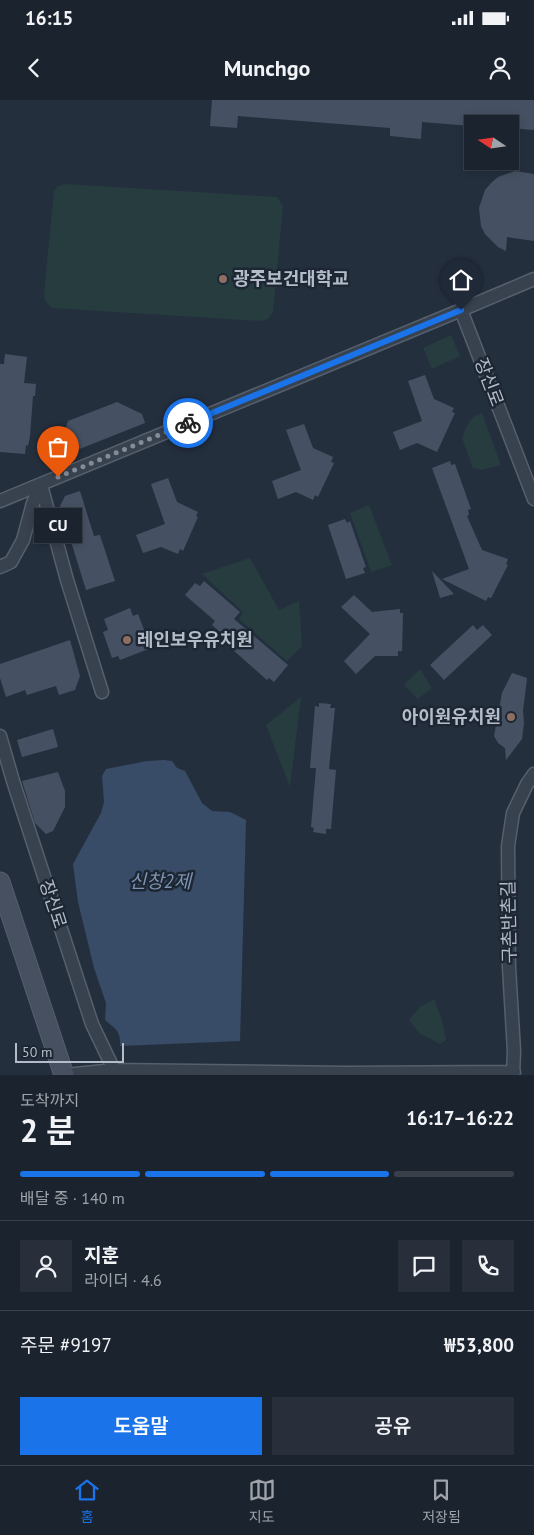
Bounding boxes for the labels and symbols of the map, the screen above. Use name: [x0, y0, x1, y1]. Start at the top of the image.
north arrow: [464, 115, 519, 170]
pin: [440, 259, 482, 310]
place label: 광주보건대학교: [233, 267, 349, 290]
marker: 광주보건대학교: [217, 273, 229, 285]
street label: 장신로: [470, 355, 509, 409]
courier: [163, 398, 213, 448]
pin: [37, 426, 79, 477]
callout: CU: [34, 507, 82, 542]
place label: 레인보우유치원: [137, 628, 253, 651]
marker: 레인보우유치원: [121, 634, 133, 646]
place label: 아이원유치원: [402, 705, 501, 728]
marker: 아이원유치원: [505, 711, 517, 723]
water label: 신창2제: [129, 869, 194, 893]
street label: 장신로: [35, 877, 72, 931]
street label: 구촌반촌길: [496, 880, 521, 964]
scale bar: [15, 1040, 124, 1063]

